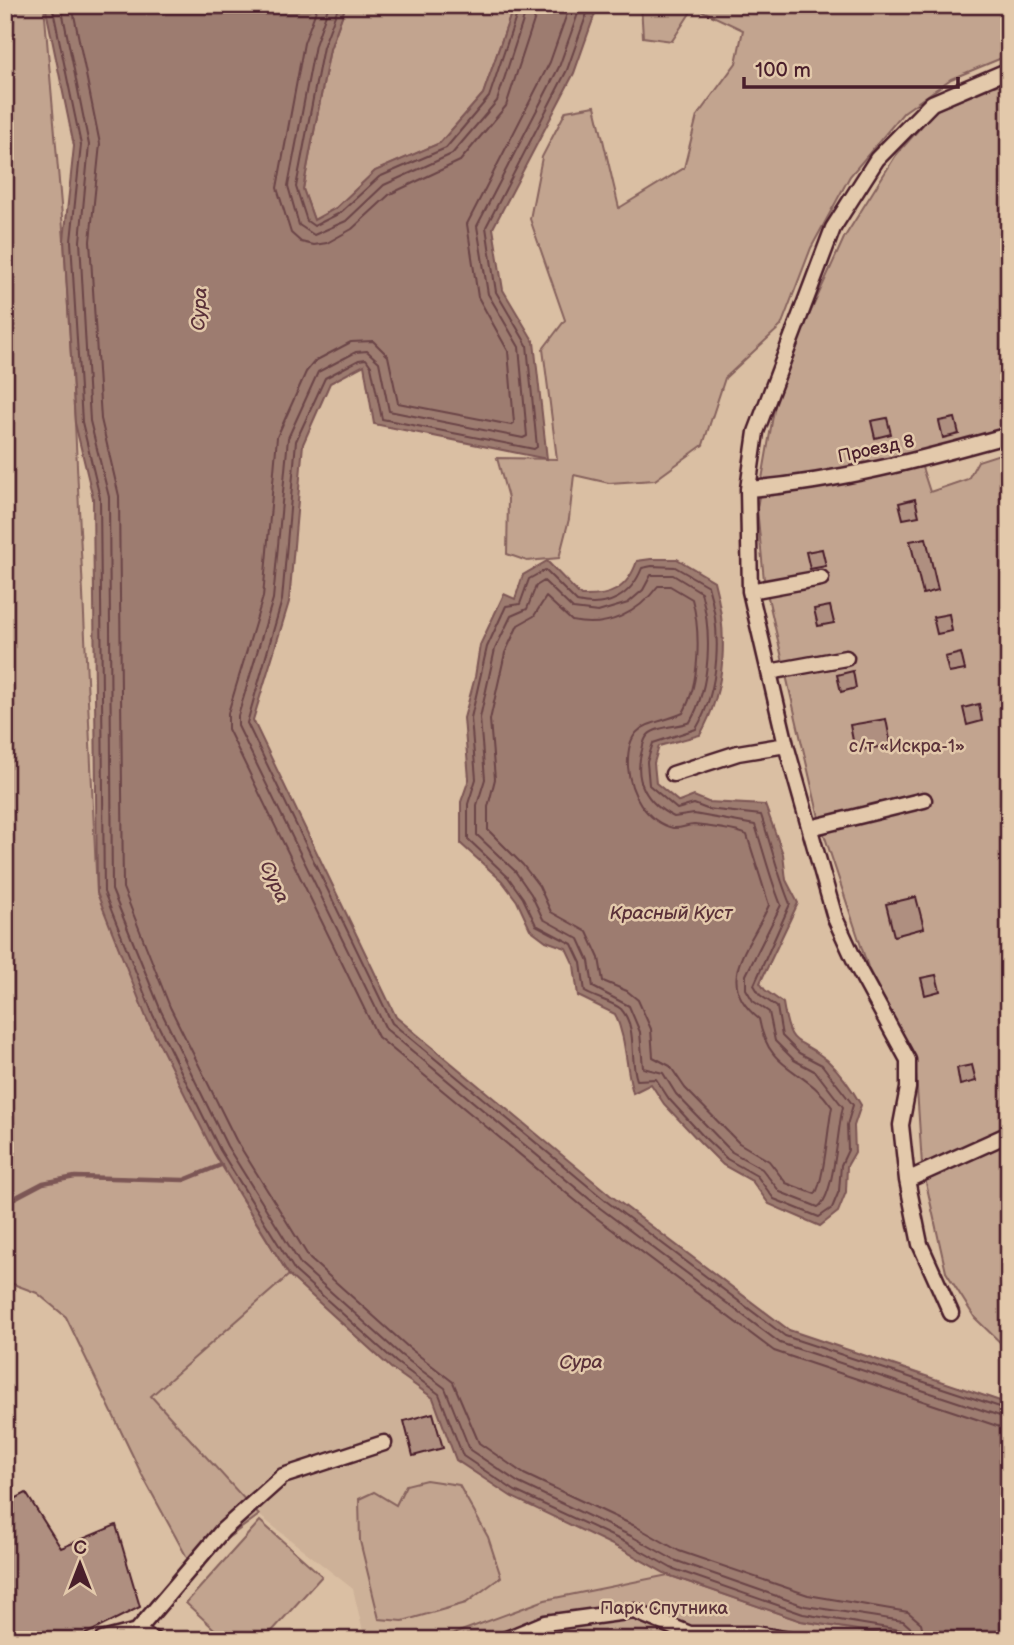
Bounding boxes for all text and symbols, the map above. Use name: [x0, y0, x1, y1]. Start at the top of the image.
scale bar: [744, 46, 958, 90]
text: 100 m: [755, 58, 811, 83]
water label: Сура: [187, 287, 213, 331]
street label: Проезд 8: [836, 431, 916, 467]
park label: с/т «Искра-1»: [849, 736, 965, 757]
water label: Сура: [254, 857, 294, 907]
water label: Красный Куст: [609, 902, 734, 925]
water label: Сура: [559, 1351, 603, 1374]
north arrow: [46, 1530, 116, 1600]
text: С: [73, 1537, 87, 1560]
park label: Парк Спутника: [600, 1598, 728, 1619]

